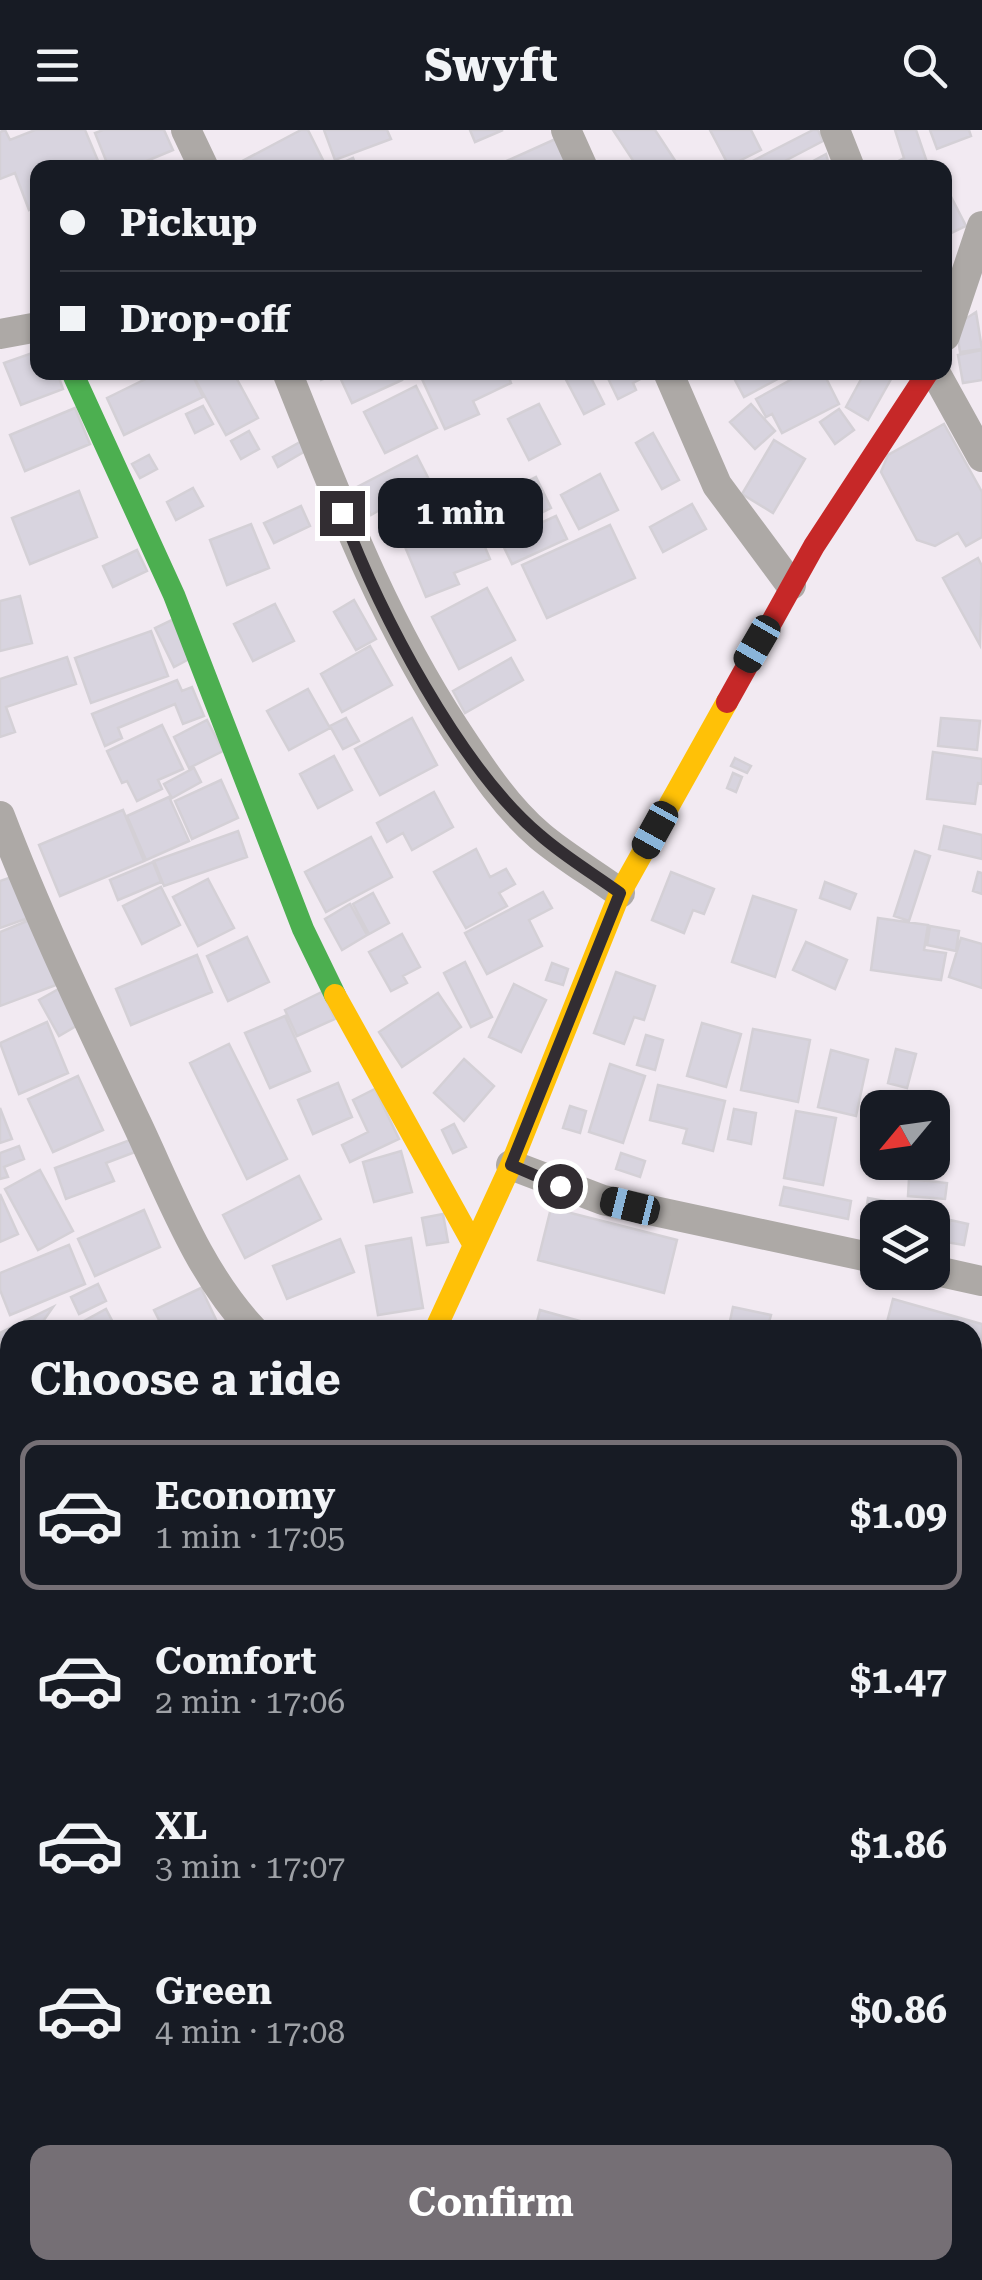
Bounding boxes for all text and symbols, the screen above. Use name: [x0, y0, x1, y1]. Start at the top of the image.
icon: menu: [30, 38, 85, 93]
icon: search: [897, 38, 952, 93]
text: Swyft: [424, 39, 558, 92]
text: Pickup: [120, 201, 257, 245]
text: Drop-off: [120, 297, 290, 341]
callout: 1 min: [377, 478, 542, 548]
route end: [320, 491, 365, 536]
text: 1 min: [416, 494, 505, 532]
car: [729, 611, 785, 677]
car: [627, 796, 683, 864]
north arrow: [860, 1090, 950, 1180]
map controls: [860, 1090, 950, 1290]
route start: [538, 1164, 583, 1209]
car: [597, 1184, 663, 1228]
button: layers: [860, 1200, 950, 1290]
text: Choose a ride: [30, 1353, 341, 1406]
icon: car: [35, 1470, 125, 1560]
text: Economy: [155, 1474, 335, 1518]
text: $1.09: [850, 1493, 947, 1537]
text: 1 min · 17:05: [155, 1518, 345, 1556]
icon: car: [35, 1635, 125, 1725]
text: Comfort: [155, 1639, 316, 1683]
text: $1.47: [850, 1658, 947, 1702]
text: 2 min · 17:06: [155, 1683, 345, 1721]
icon: car: [35, 1800, 125, 1890]
text: XL: [155, 1804, 207, 1848]
text: $1.86: [850, 1823, 947, 1867]
text: 3 min · 17:07: [155, 1848, 345, 1886]
icon: car: [35, 1965, 125, 2055]
text: Green: [155, 1969, 272, 2013]
text: $0.86: [850, 1988, 947, 2032]
text: 4 min · 17:08: [155, 2013, 345, 2051]
button: Confirm: [30, 2145, 952, 2260]

